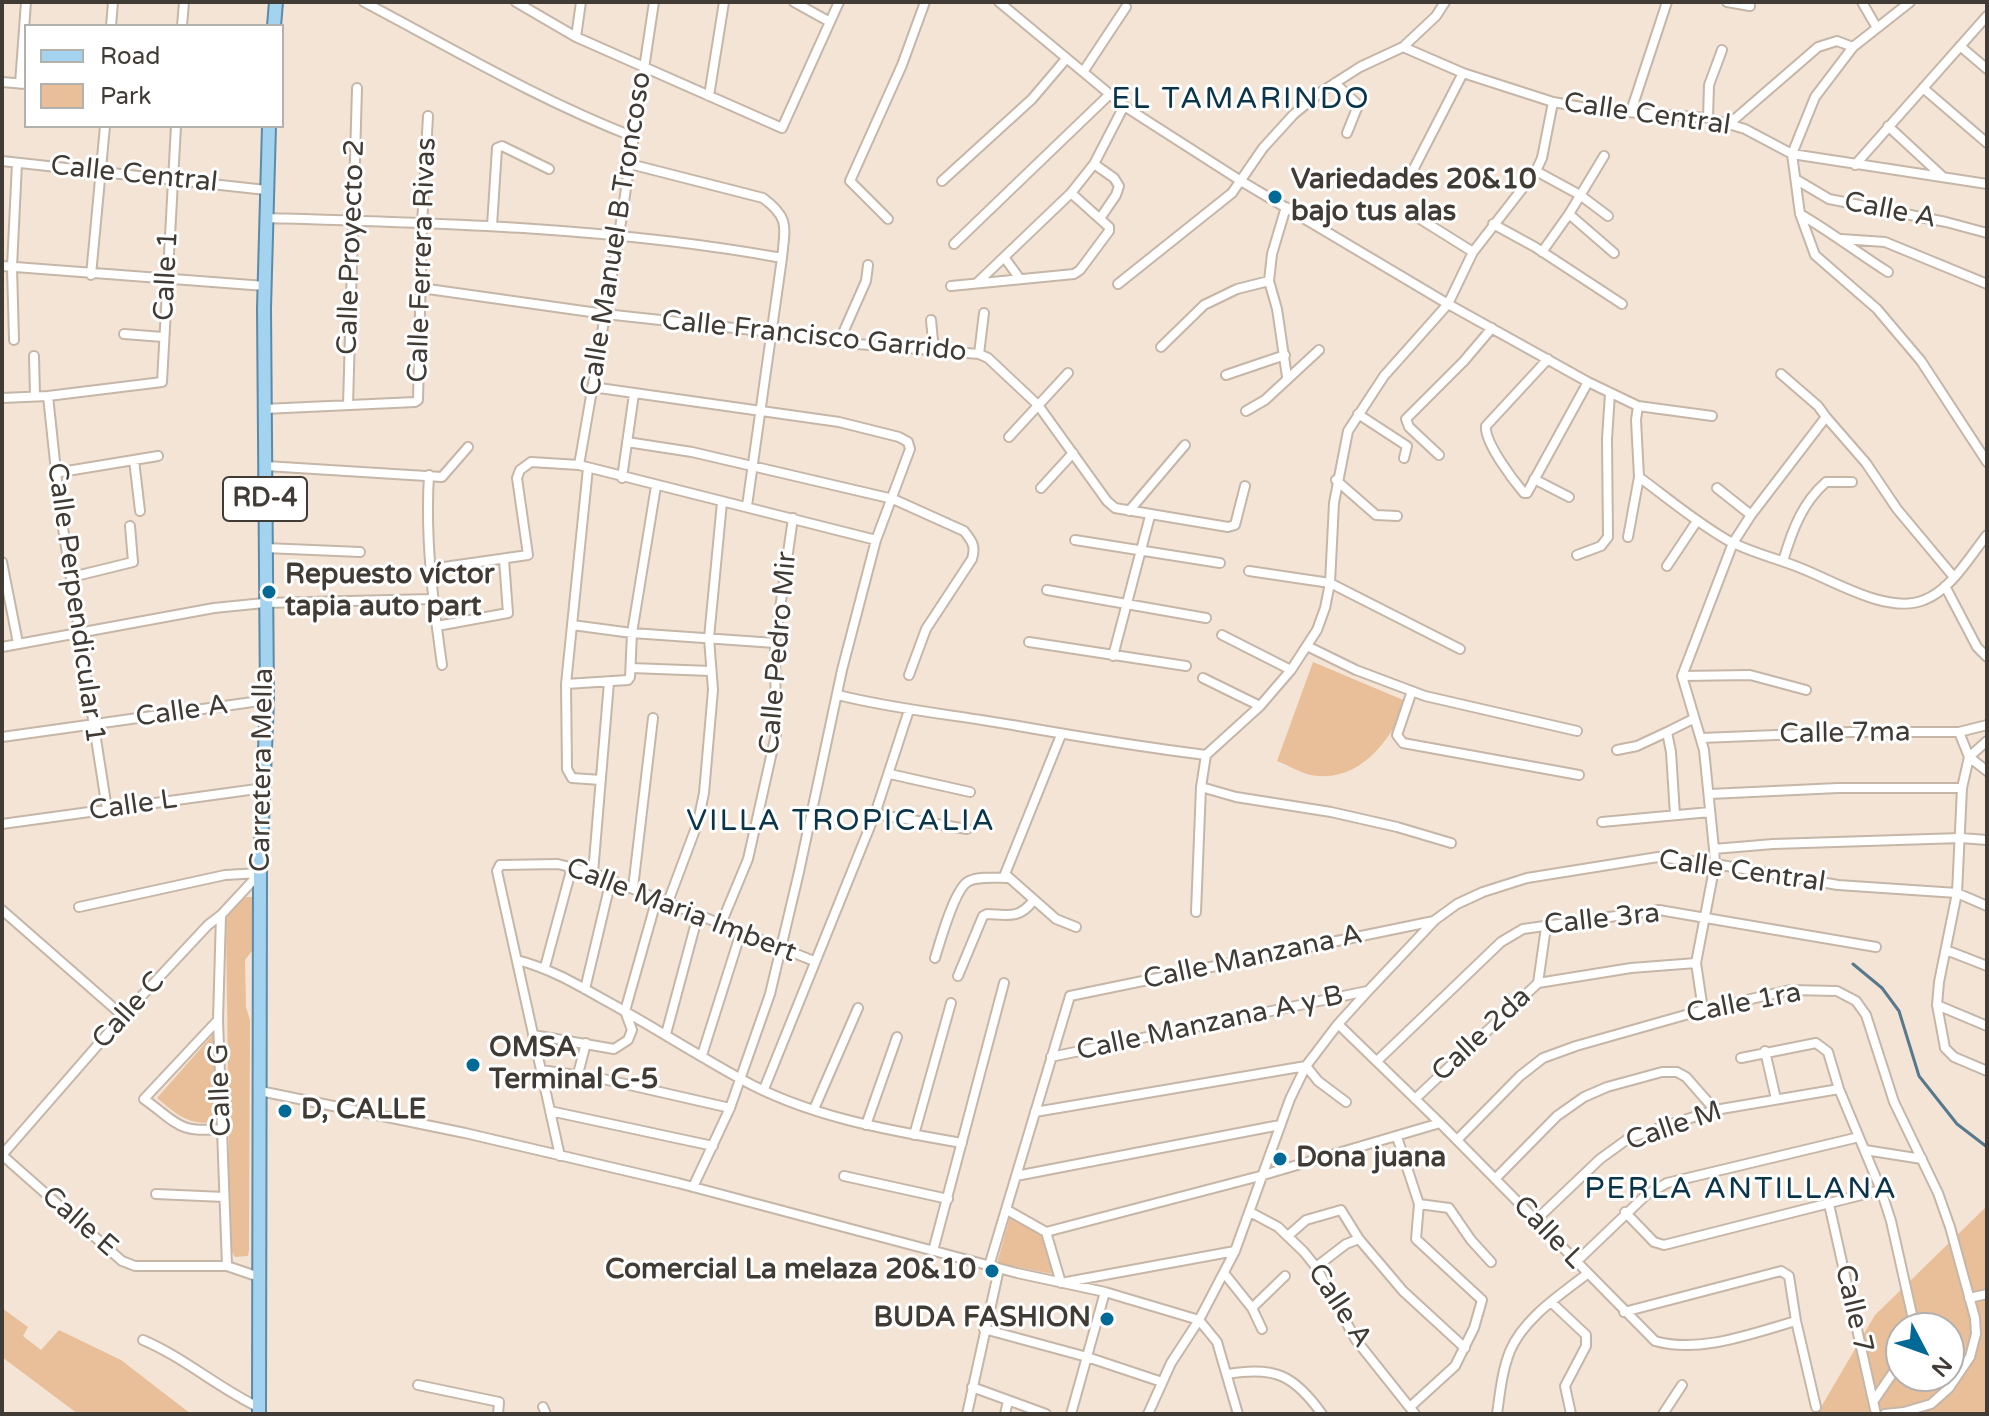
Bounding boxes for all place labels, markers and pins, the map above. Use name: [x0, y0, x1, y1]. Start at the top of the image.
place label: Variedades 20&10 bajo tus alas: [1291, 164, 1537, 230]
marker: Variedades 20&10 bajo tus alas: [1266, 188, 1284, 206]
place label: Repuesto víctor tapia auto part: [285, 559, 494, 625]
marker: Repuesto víctor tapia auto part: [260, 583, 278, 601]
place label: OMSA Terminal C-5: [489, 1032, 658, 1098]
marker: OMSA Terminal C-5: [464, 1056, 482, 1074]
place label: D, CALLE: [301, 1094, 426, 1128]
marker: D, CALLE: [276, 1102, 294, 1120]
place label: Dona juana: [1296, 1142, 1446, 1176]
marker: Dona juana: [1271, 1150, 1289, 1168]
place label: Comercial La melaza 20&10: [605, 1254, 976, 1288]
marker: Comercial La melaza 20&10: [983, 1262, 1001, 1280]
place label: BUDA FASHION: [874, 1302, 1091, 1336]
marker: BUDA FASHION: [1098, 1310, 1116, 1328]

